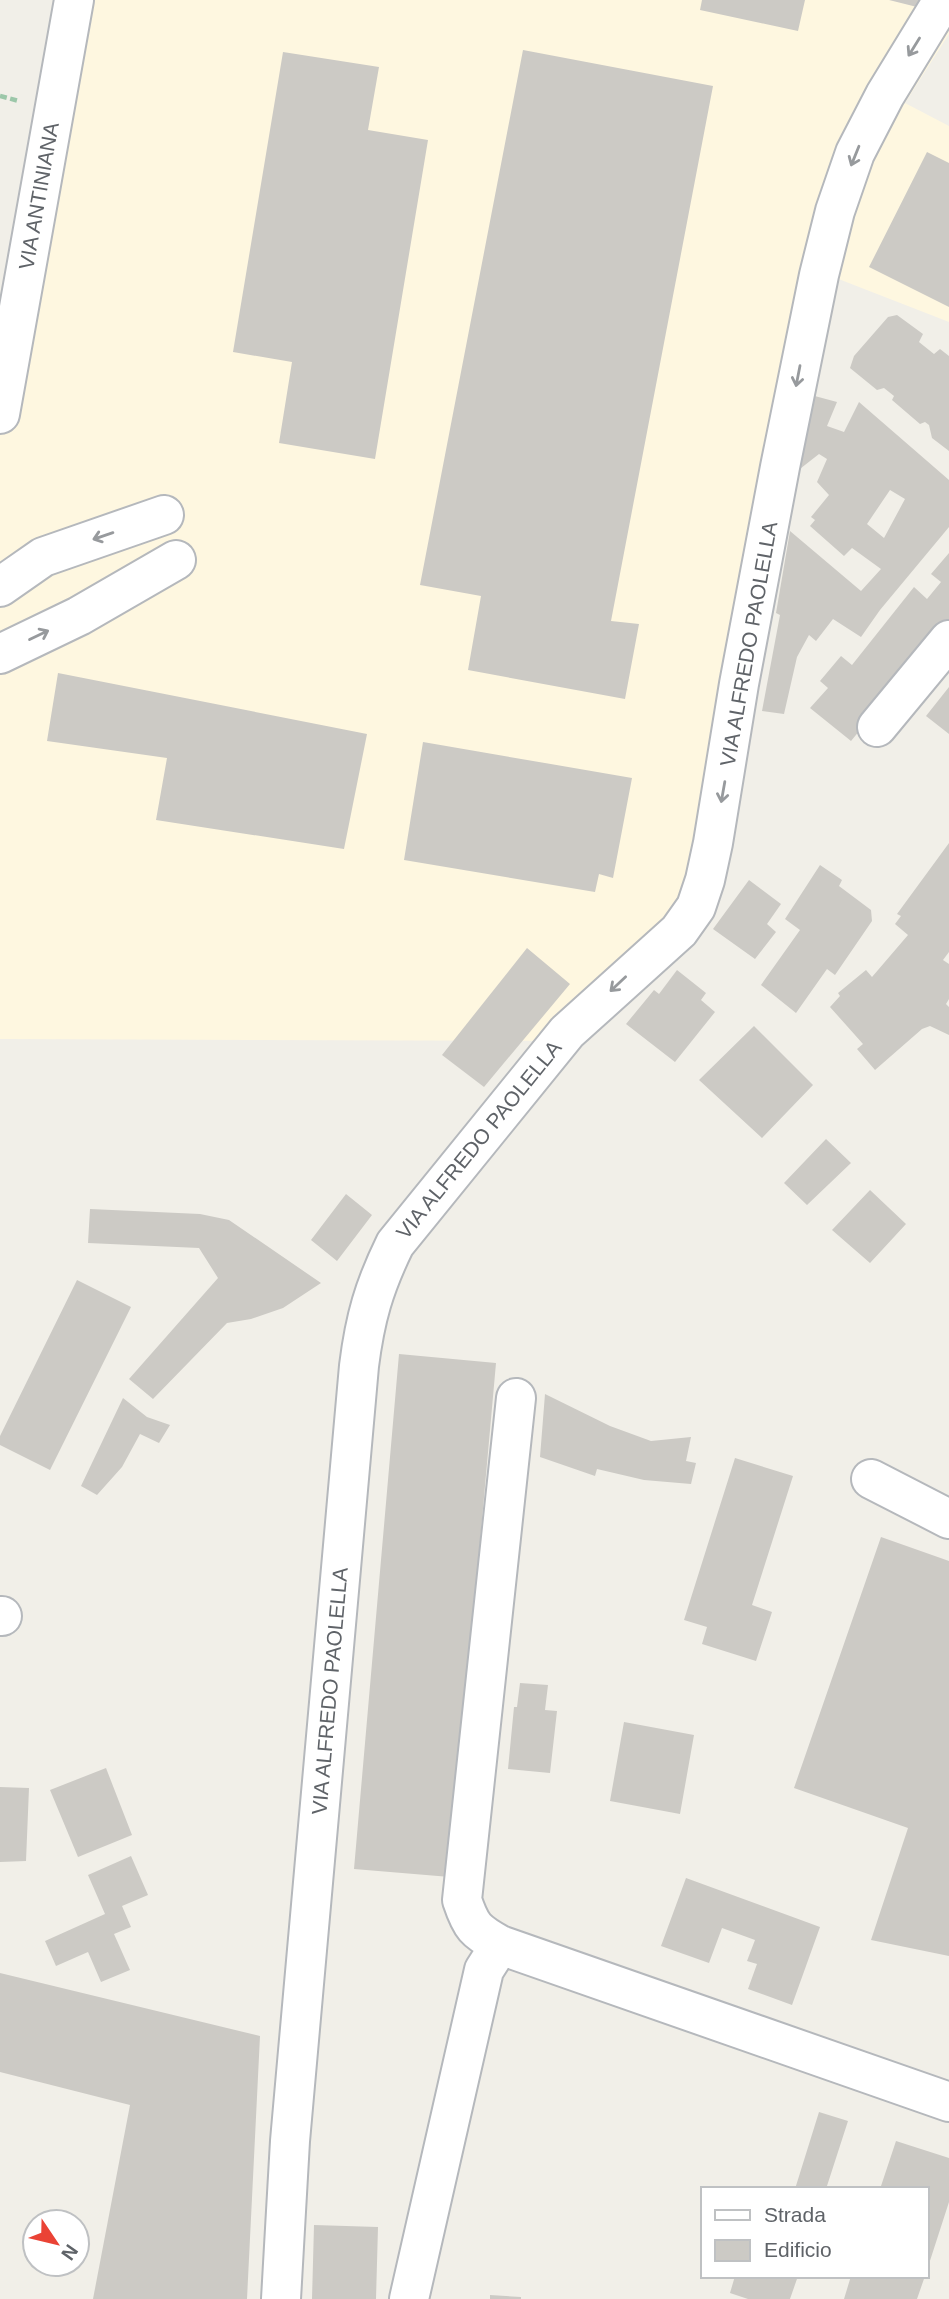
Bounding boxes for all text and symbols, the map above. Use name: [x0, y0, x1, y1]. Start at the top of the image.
one-way arrow: [907, 37, 921, 57]
street label: VIA ANTINIANA: [14, 120, 63, 271]
one-way arrow: [847, 145, 860, 166]
one-way arrow: [791, 364, 805, 387]
street label: VIA ALFREDO PAOLELLA: [716, 520, 781, 768]
one-way arrow: [92, 530, 114, 543]
one-way arrow: [28, 627, 49, 641]
one-way arrow: [716, 781, 729, 803]
one-way arrow: [609, 976, 627, 992]
street label: VIA ALFREDO PAOLELLA: [392, 1036, 566, 1243]
street label: VIA ALFREDO PAOLELLA: [307, 1566, 352, 1816]
legend: [701, 2187, 928, 2278]
text: Strada: [764, 2203, 826, 2226]
north arrow: [21, 2208, 91, 2278]
text: Edificio: [764, 2238, 832, 2261]
text: N: [57, 2241, 82, 2264]

